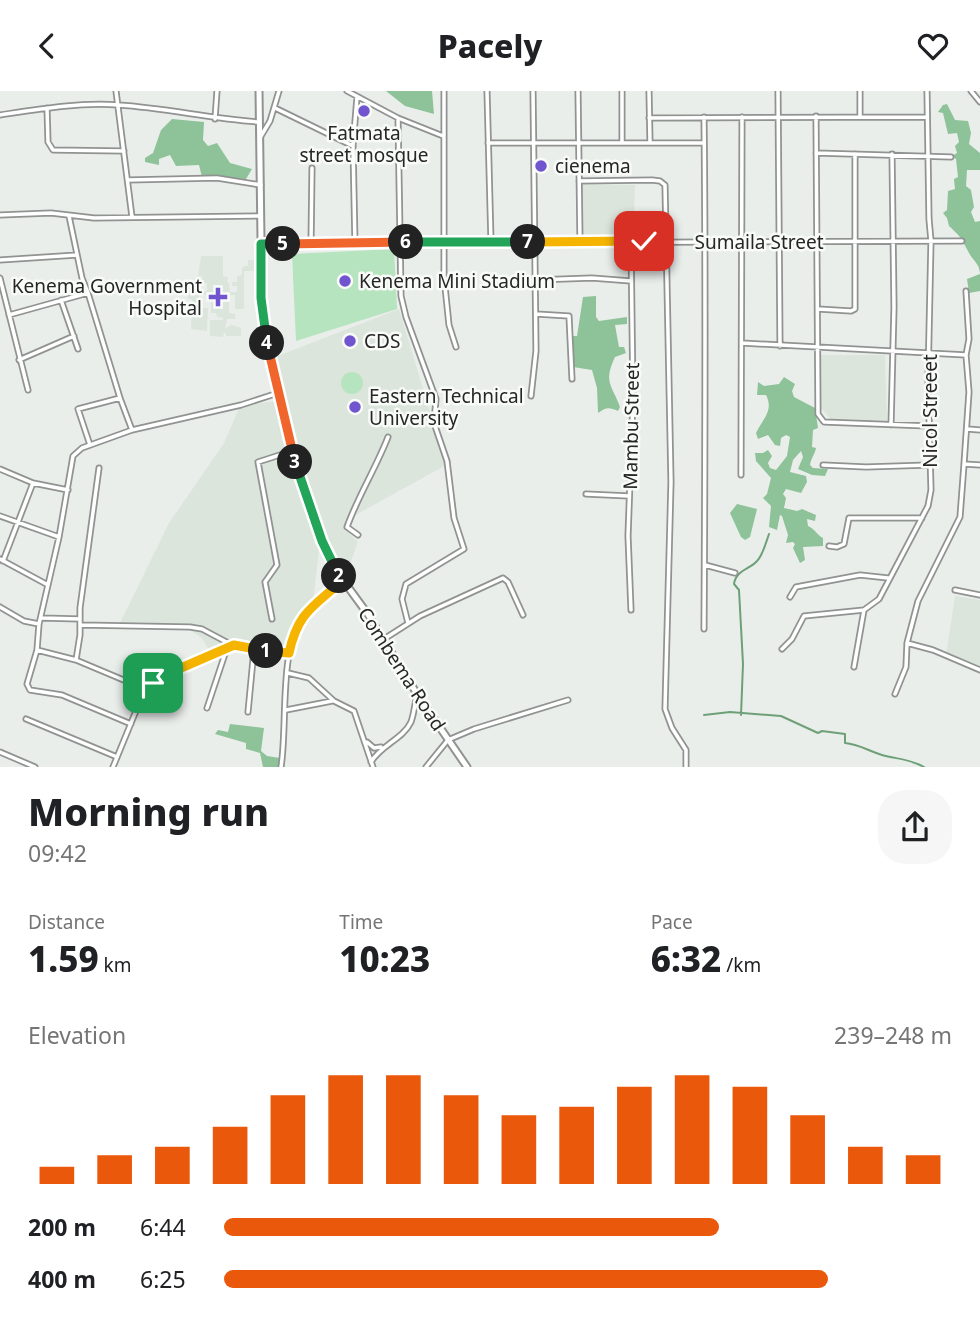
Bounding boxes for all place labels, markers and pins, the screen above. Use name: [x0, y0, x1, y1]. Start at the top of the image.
marker: Fatmata street mosque: [356, 103, 372, 119]
place label: Fatmata street mosque: [299, 120, 429, 168]
place label: cienema: [555, 153, 631, 179]
marker: cienema: [533, 158, 549, 174]
pin: [614, 211, 674, 271]
pin: 6: [388, 225, 424, 259]
pin: 7: [510, 225, 546, 259]
pin: 5: [266, 227, 300, 261]
place label: Kenema Mini Stadium: [359, 268, 555, 294]
place label: Kenema Government Hospital: [12, 273, 202, 321]
marker: Kenema Mini Stadium: [337, 273, 353, 289]
marker: Kenema Government Hospital: [208, 287, 228, 307]
pin: 4: [250, 325, 284, 361]
place label: CDS: [364, 328, 400, 354]
marker: CDS: [342, 333, 358, 349]
place label: Eastern Technical University: [369, 383, 524, 431]
marker: Eastern Technical University: [347, 399, 363, 415]
pin: 3: [278, 445, 312, 479]
pin: 2: [322, 559, 356, 594]
pin: 1: [248, 633, 284, 669]
pin: [123, 653, 183, 713]

